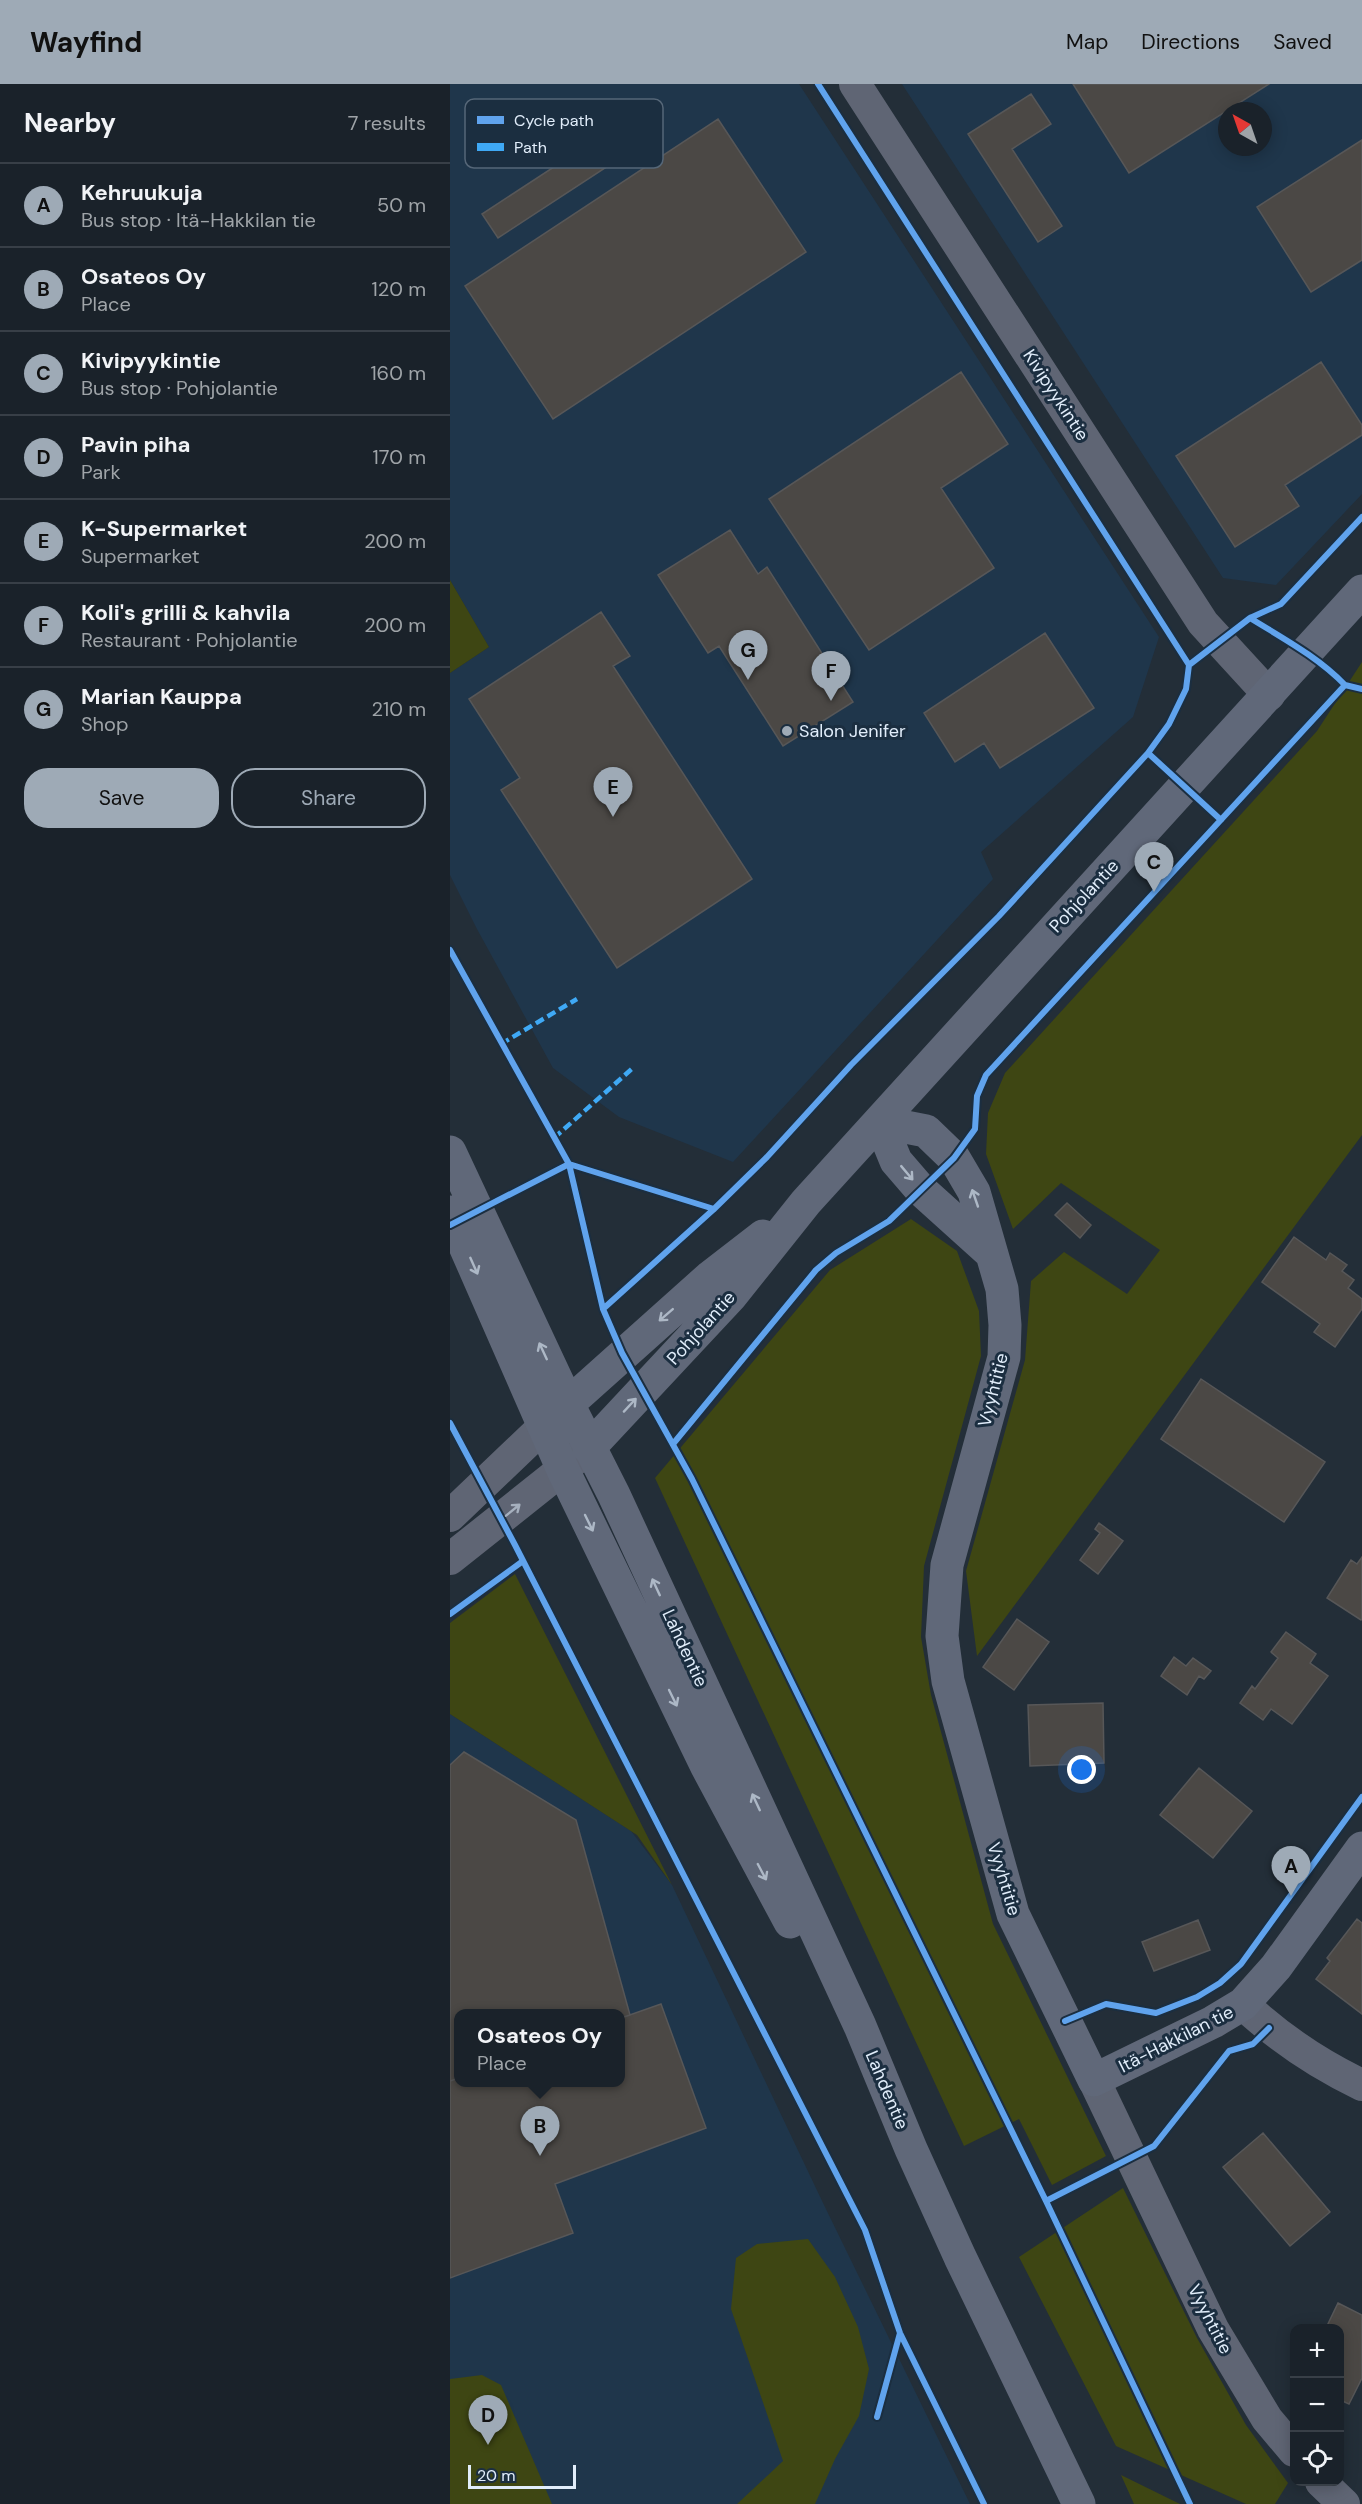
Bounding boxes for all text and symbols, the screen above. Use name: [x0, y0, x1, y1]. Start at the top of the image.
text: Wayfind: [30, 24, 142, 61]
text: Map: [1066, 28, 1108, 56]
text: Directions: [1141, 28, 1240, 56]
text: Saved: [1273, 28, 1332, 56]
legend: [465, 99, 663, 168]
north arrow: [1218, 102, 1272, 156]
text: Nearby: [24, 106, 116, 140]
text: 7 results: [348, 110, 426, 136]
text: Cycle path: [514, 110, 594, 131]
text: Path: [514, 137, 547, 158]
text: Kehruukuja: [81, 178, 203, 207]
text: A: [36, 192, 51, 218]
text: 50 m: [377, 192, 426, 218]
text: Bus stop · Itä-Hakkilan tie: [81, 207, 316, 233]
text: Osateos Oy: [81, 262, 206, 291]
text: B: [37, 276, 50, 302]
text: 120 m: [372, 276, 426, 302]
text: Place: [81, 291, 131, 317]
street label: Kivipyykintie: [1017, 345, 1095, 445]
text: Kivipyykintie: [81, 346, 221, 375]
text: C: [36, 360, 51, 386]
text: 160 m: [370, 360, 426, 386]
text: Bus stop · Pohjolantie: [81, 375, 278, 401]
text: Pavin piha: [81, 430, 190, 459]
text: D: [36, 444, 51, 470]
text: 170 m: [373, 444, 426, 470]
text: Park: [81, 459, 121, 485]
text: K-Supermarket: [81, 514, 247, 543]
text: E: [38, 528, 49, 554]
text: 200 m: [364, 528, 426, 554]
text: Supermarket: [81, 543, 200, 569]
text: Koli's grilli & kahvila: [81, 598, 290, 627]
text: F: [38, 612, 49, 638]
text: 200 m: [364, 612, 426, 638]
text: Restaurant · Pohjolantie: [81, 627, 298, 653]
pin: G: [728, 630, 768, 680]
pin: F: [812, 652, 850, 701]
text: Marian Kauppa: [81, 682, 242, 711]
text: G: [36, 696, 51, 722]
text: 210 m: [371, 696, 426, 722]
text: Shop: [81, 711, 128, 737]
place label: Salon Jenifer: [799, 719, 906, 743]
marker: Salon Jenifer: [780, 724, 794, 738]
button: Save: [24, 768, 219, 828]
button: Share: [231, 768, 426, 828]
pin: E: [594, 768, 632, 817]
pin: C: [1134, 842, 1174, 892]
street label: Pohjolantie: [1044, 854, 1124, 938]
one-way arrow: [900, 1165, 914, 1180]
one-way arrow: [968, 1189, 979, 1208]
one-way arrow: [468, 1256, 480, 1274]
street label: Pohjolantie: [661, 1286, 741, 1370]
one-way arrow: [659, 1308, 674, 1322]
one-way arrow: [536, 1342, 548, 1360]
street label: Vyyhtitie: [972, 1351, 1014, 1429]
one-way arrow: [622, 1398, 637, 1413]
one-way arrow: [505, 1504, 521, 1517]
one-way arrow: [583, 1513, 595, 1531]
one-way arrow: [650, 1578, 662, 1596]
street label: Lahdentie: [657, 1605, 713, 1691]
one-way arrow: [668, 1689, 680, 1707]
your location: [1067, 1755, 1096, 1784]
one-way arrow: [750, 1793, 762, 1811]
street label: Vyyhtitie: [982, 1839, 1026, 1919]
pin: A: [1272, 1846, 1310, 1896]
one-way arrow: [757, 1862, 768, 1880]
street label: Itä-Hakkilan tie: [1114, 2000, 1238, 2078]
popup: [454, 2009, 625, 2087]
text: Osateos Oy: [477, 2021, 602, 2050]
street label: Lahdentie: [860, 2047, 914, 2133]
text: Place: [477, 2050, 527, 2076]
pin: B: [520, 2106, 560, 2156]
street label: Vyyhtitie: [1182, 2280, 1238, 2358]
map controls: [1290, 2324, 1344, 2486]
button: +: [1290, 2324, 1344, 2378]
button: −: [1290, 2378, 1344, 2432]
pin: D: [468, 2396, 507, 2445]
button: locate: [1290, 2432, 1344, 2486]
scale bar: [468, 2462, 576, 2490]
text: 20 m: [477, 2465, 516, 2486]

